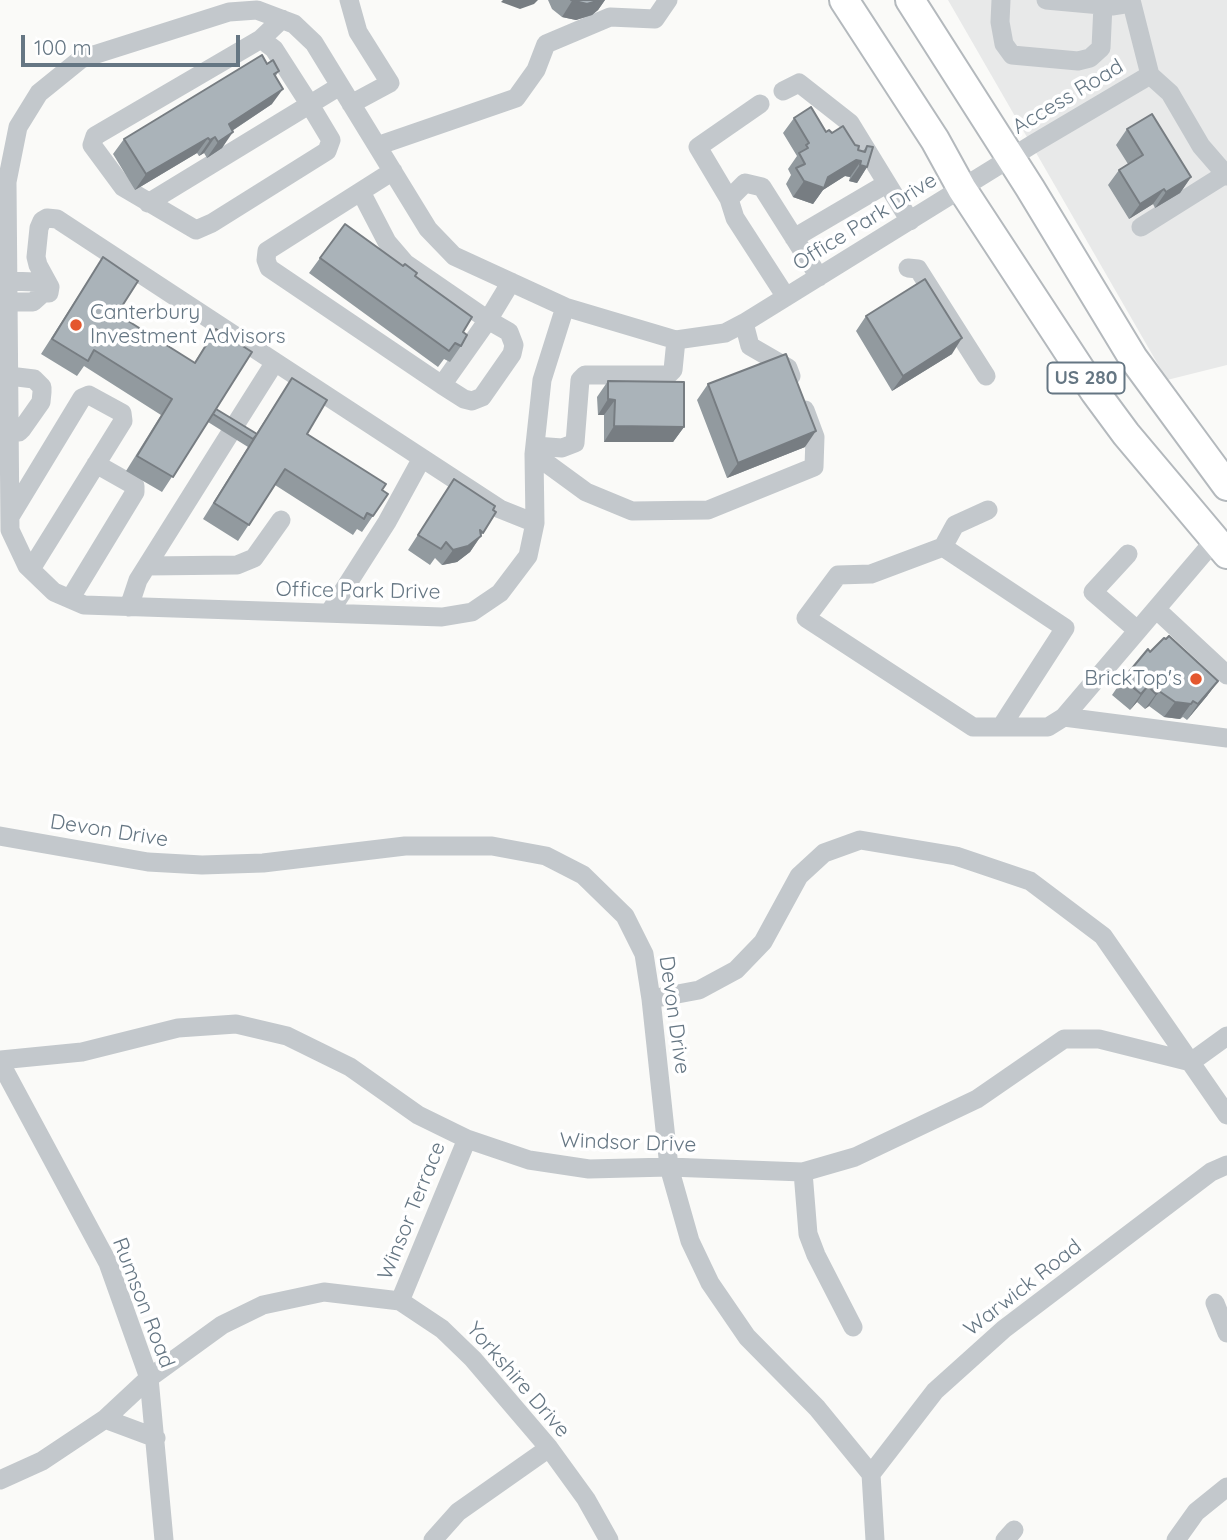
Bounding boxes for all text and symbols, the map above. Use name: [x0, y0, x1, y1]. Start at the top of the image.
scale bar: [24, 21, 243, 65]
text: 100 m: [34, 34, 92, 60]
street label: Access Road: [1008, 54, 1128, 140]
street label: Office Park Drive: [788, 168, 942, 276]
place label: Canterbury Investment Advisors: [90, 300, 286, 350]
marker: Canterbury Investment Advisors: [68, 317, 84, 333]
road number: US 280: [1048, 362, 1124, 394]
street label: Office Park Drive: [275, 577, 441, 605]
place label: BrickTop's: [1084, 666, 1182, 692]
marker: BrickTop's: [1188, 671, 1204, 687]
street label: Devon Drive: [48, 809, 170, 853]
street label: Devon Drive: [653, 954, 695, 1076]
street label: Windsor Drive: [559, 1128, 697, 1158]
street label: Winsor Terrace: [373, 1138, 451, 1284]
street label: Rumson Road: [107, 1234, 179, 1372]
street label: Warwick Road: [959, 1234, 1087, 1342]
street label: Yorkshire Drive: [461, 1317, 575, 1443]

